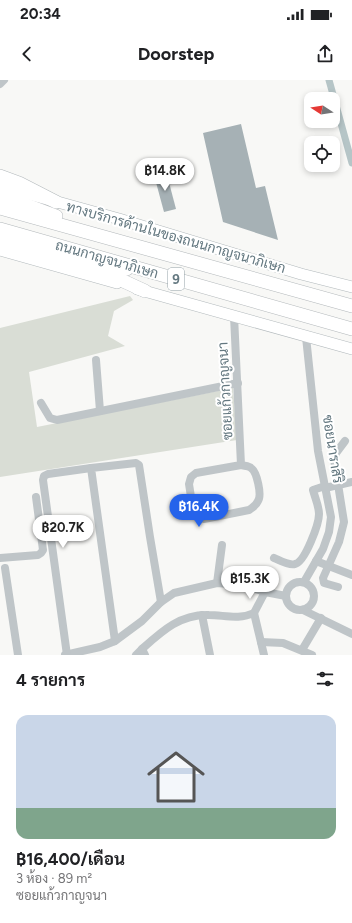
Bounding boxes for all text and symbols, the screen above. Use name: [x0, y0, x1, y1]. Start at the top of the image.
text: 20:34: [20, 5, 61, 23]
icon: back: [16, 43, 38, 65]
text: Doorstep: [138, 43, 214, 65]
icon: share: [314, 43, 336, 65]
north arrow: [304, 92, 340, 128]
map controls: [304, 92, 340, 172]
button: locate: [304, 136, 340, 172]
pin: ฿14.8K: [132, 158, 198, 192]
text: ฿14.8K: [144, 163, 186, 178]
street label: ทางบริการด้านในของถนนกาญจนาภิเษก: [64, 198, 288, 276]
street label: ถนนกาญจนาภิเษก: [54, 236, 160, 282]
road number: 9: [168, 268, 184, 290]
street label: ซอยแก้วกาญจนา: [213, 342, 237, 440]
street label: ซอยนาราสิริ: [319, 414, 346, 485]
pin: ฿16.4K: [166, 494, 232, 528]
text: ฿16.4K: [179, 499, 219, 514]
pin: ฿20.7K: [30, 515, 96, 549]
text: ฿20.7K: [42, 520, 84, 535]
pin: ฿15.3K: [217, 566, 283, 600]
text: ฿15.3K: [230, 571, 270, 586]
icon: filters: [314, 668, 336, 690]
text: 4 รายการ: [16, 670, 85, 690]
icon: home: [140, 741, 212, 813]
text: ฿16,400/เดือน: [16, 849, 125, 869]
text: 3 ห้อง · 89 m²: [16, 871, 92, 886]
text: ซอยแก้วกาญจนา: [16, 888, 107, 903]

